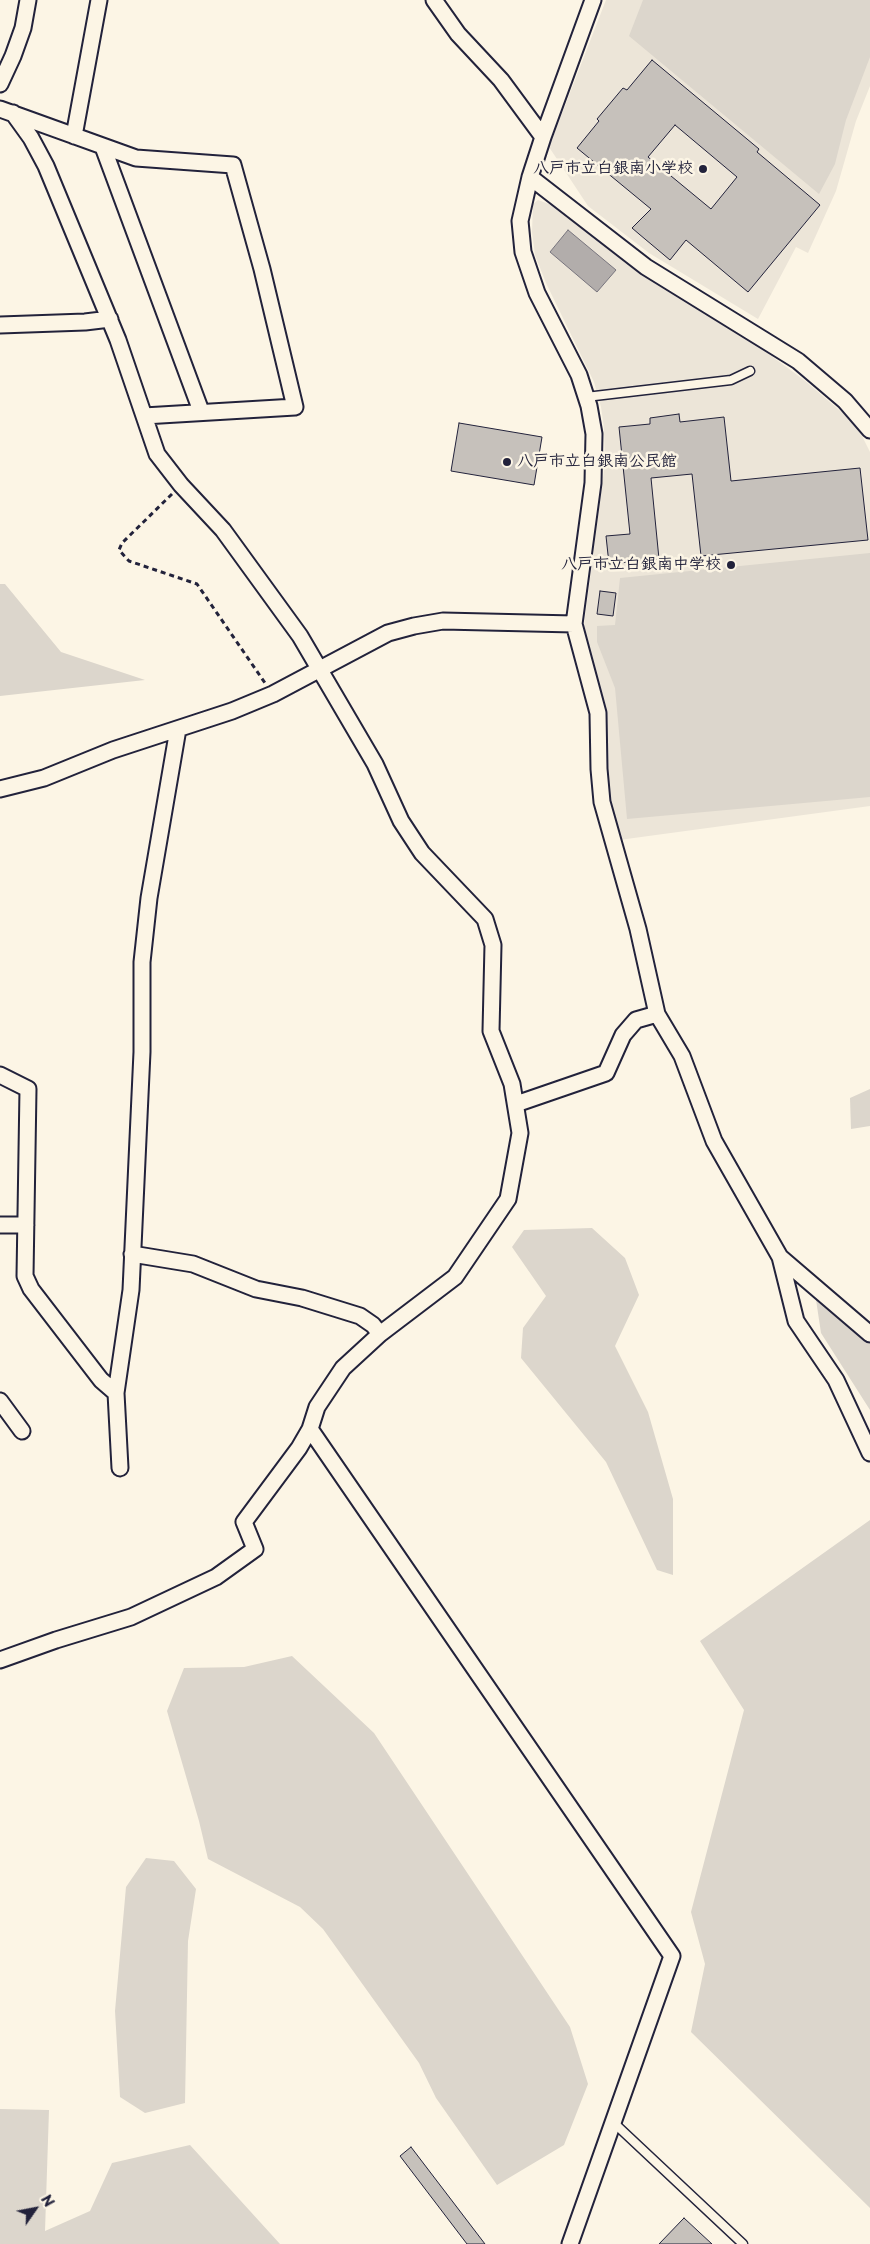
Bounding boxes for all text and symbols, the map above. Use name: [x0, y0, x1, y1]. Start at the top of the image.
place label: 八戸市立白銀南小学校: [533, 159, 693, 179]
marker: 八戸市立白銀南小学校: [697, 163, 709, 175]
place label: 八戸市立白銀南公民館: [517, 452, 677, 472]
marker: 八戸市立白銀南公民館: [501, 456, 513, 468]
place label: 八戸市立白銀南中学校: [561, 555, 721, 575]
marker: 八戸市立白銀南中学校: [725, 559, 737, 571]
north arrow: [10, 2184, 60, 2234]
text: N: [36, 2190, 60, 2211]

